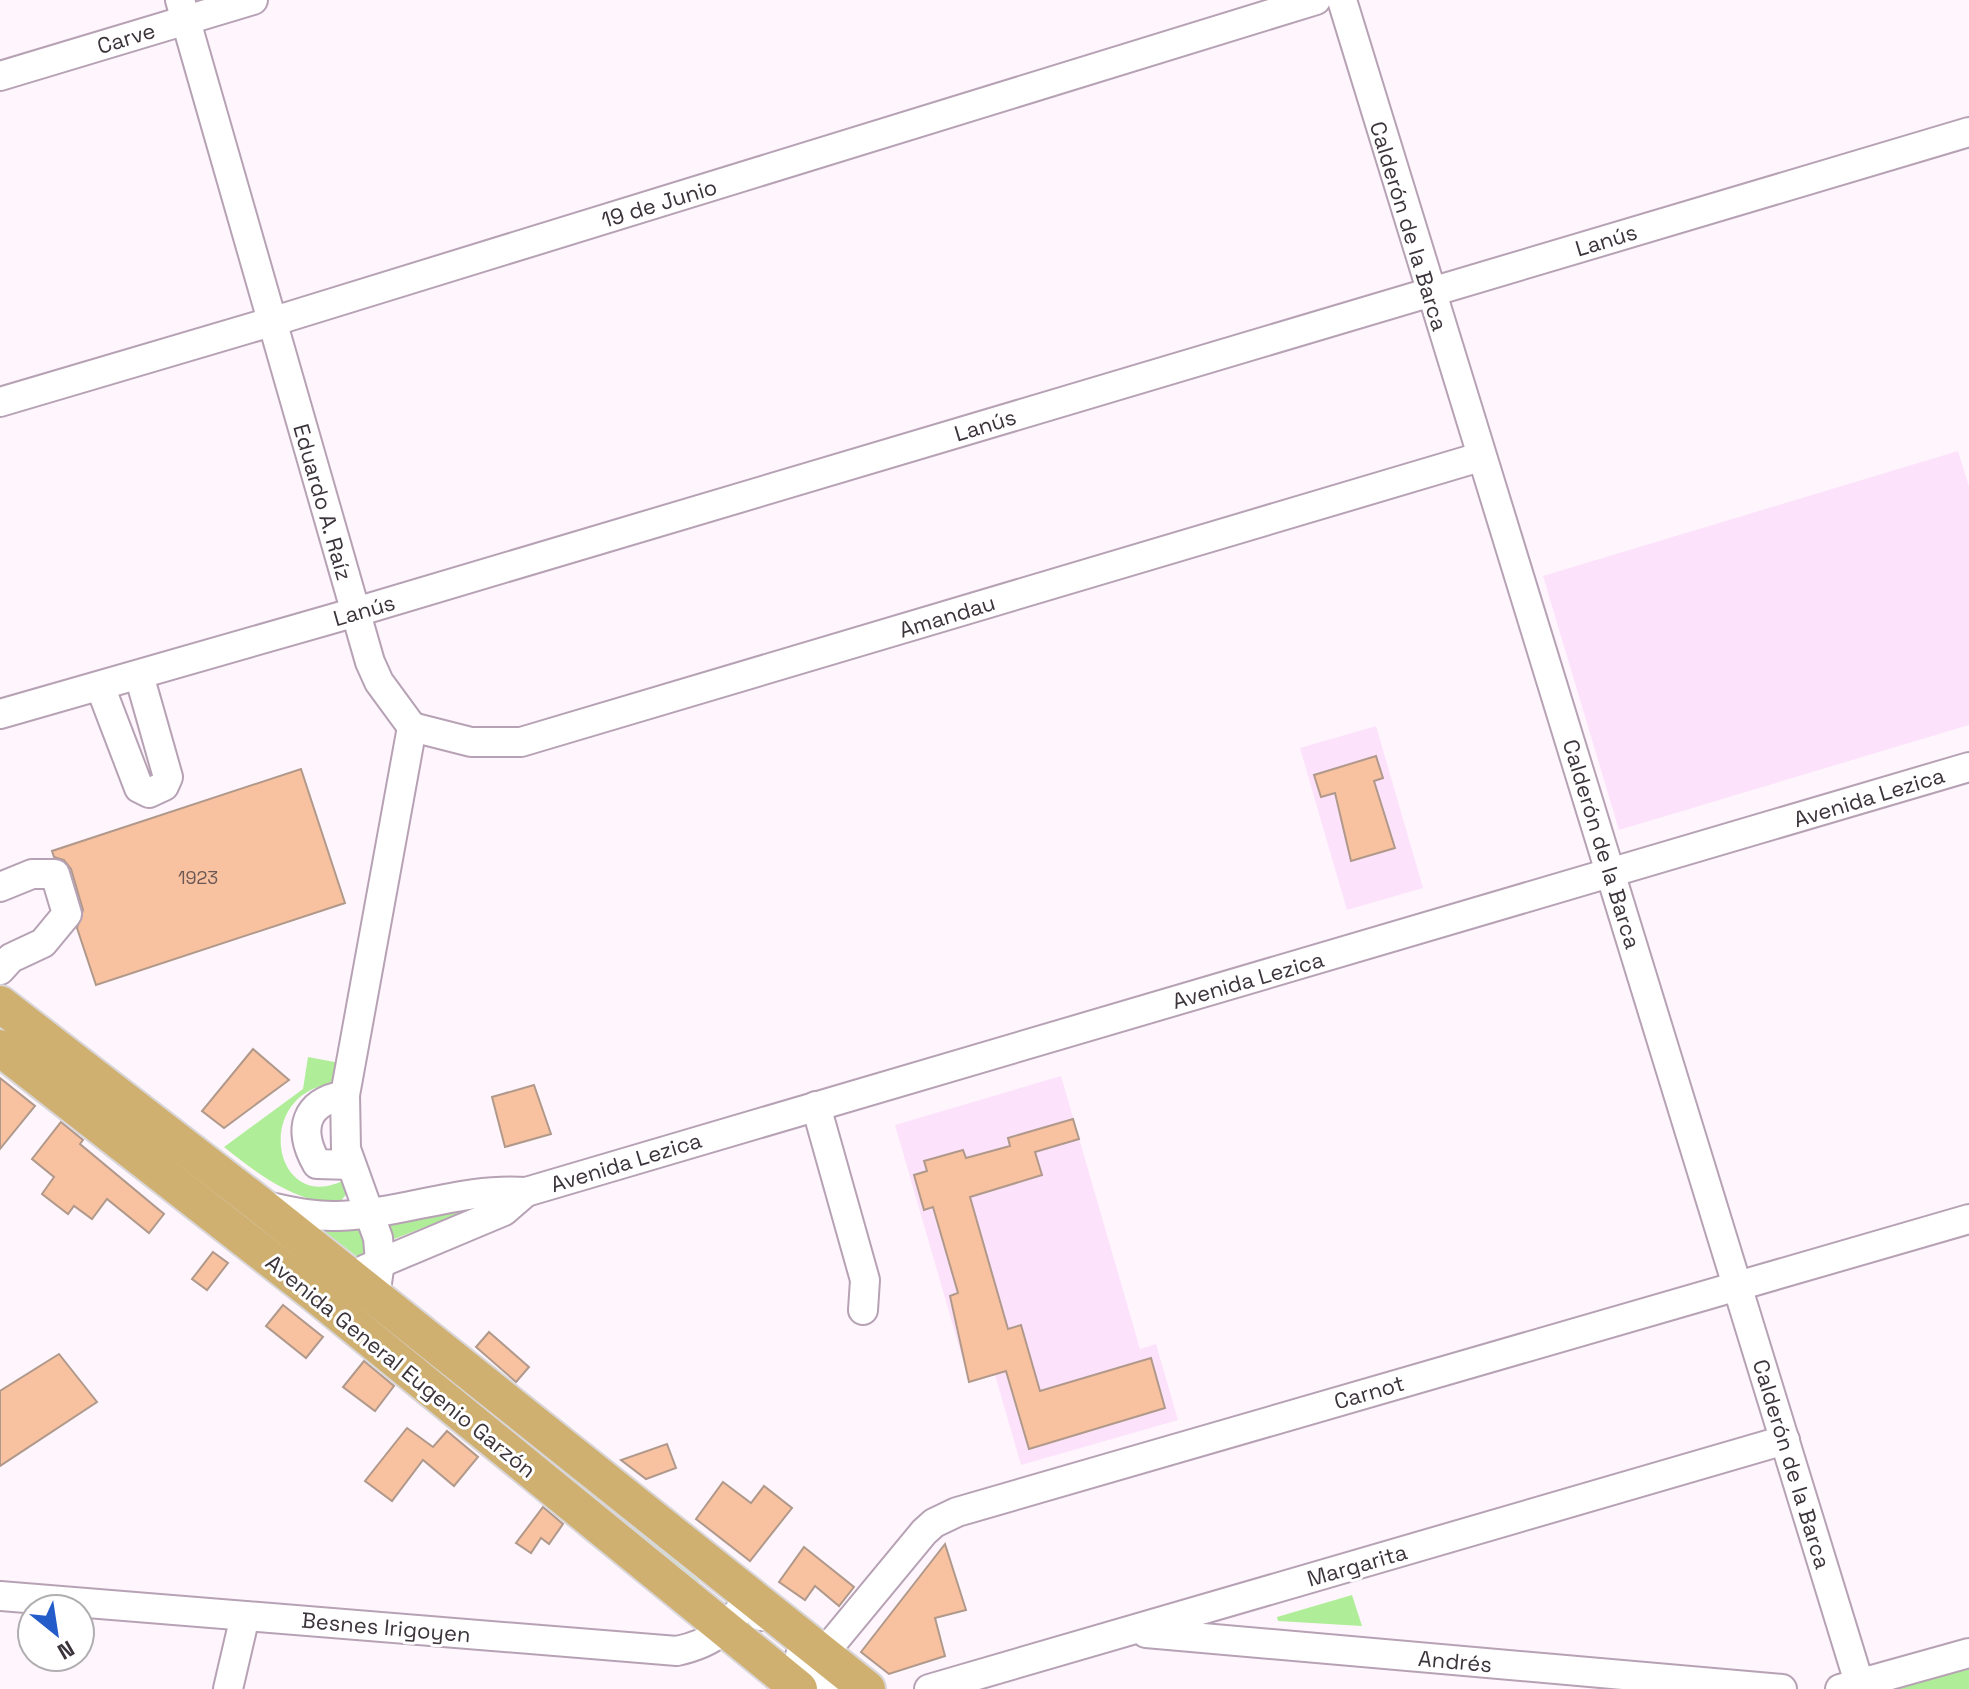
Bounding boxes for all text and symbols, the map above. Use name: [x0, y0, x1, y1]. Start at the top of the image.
street label: Carve: [93, 16, 159, 60]
street label: Calderón de la Barca: [1364, 118, 1454, 334]
street label: 19 de Junio: [598, 172, 720, 234]
street label: Lanús: [1572, 217, 1640, 263]
street label: Lanús: [951, 402, 1019, 448]
street label: Eduardo A. Raíz: [287, 421, 359, 583]
street label: Lanús: [330, 588, 398, 632]
street label: Amandau: [896, 588, 998, 644]
street label: Calderón de la Barca: [1557, 736, 1647, 952]
street label: Avenida Lezica: [1790, 761, 1948, 833]
house number: 1923: [178, 866, 218, 889]
street label: Avenida Lezica: [1169, 945, 1327, 1015]
street label: Avenida Lezica: [547, 1126, 705, 1198]
street label: Avenida General Eugenio Garzón: [260, 1248, 542, 1484]
street label: Calderón de la Barca: [1747, 1356, 1837, 1572]
street label: Carnot: [1331, 1369, 1407, 1415]
street label: Margarita: [1304, 1537, 1411, 1593]
north arrow: [16, 1593, 96, 1673]
street label: Besnes Irigoyen: [300, 1606, 472, 1648]
text: N: [53, 1635, 79, 1666]
street label: Andrés: [1417, 1644, 1493, 1678]

